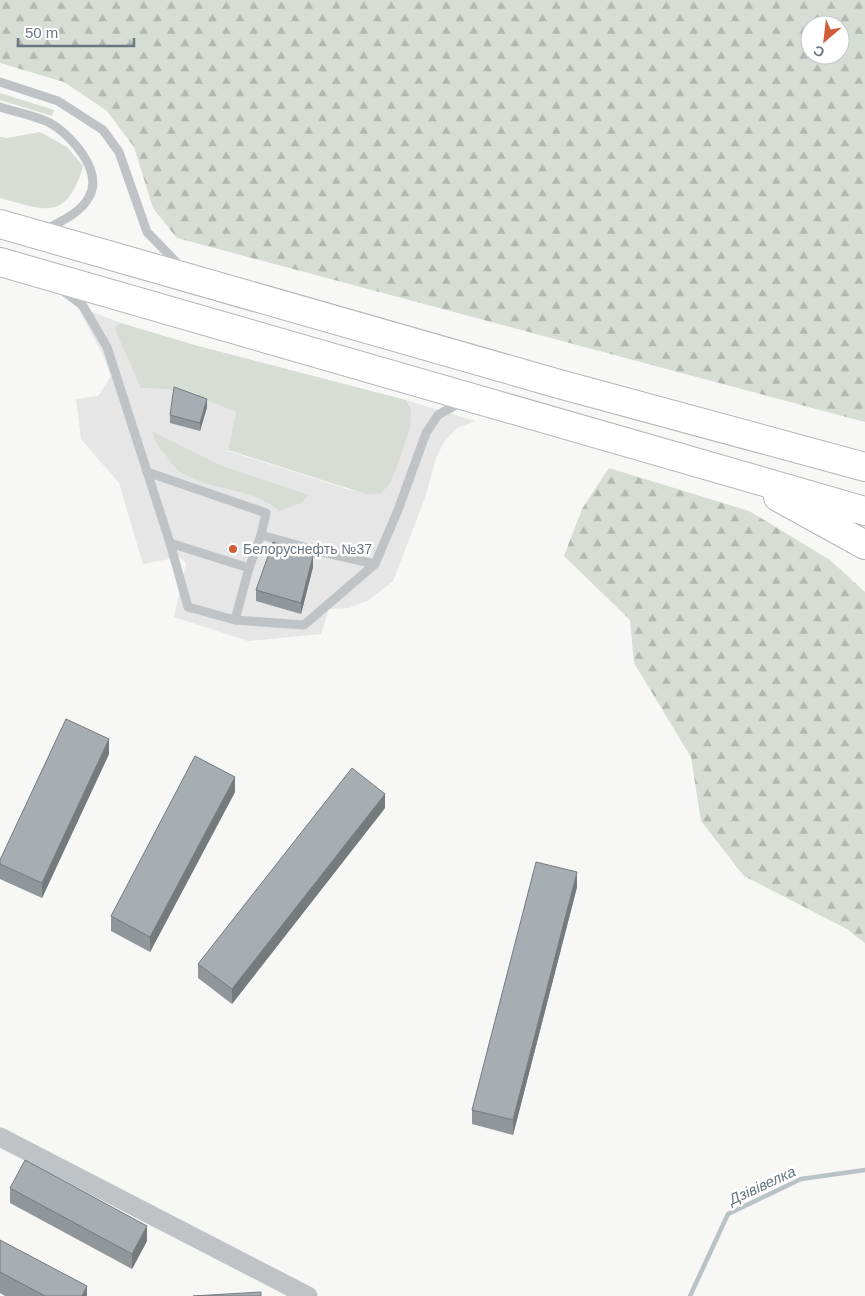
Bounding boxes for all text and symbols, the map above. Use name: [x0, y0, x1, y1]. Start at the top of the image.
scale bar: [18, 15, 134, 47]
north arrow: [800, 15, 850, 65]
text: 50 m: [25, 24, 58, 41]
text: С: [811, 42, 827, 61]
place label: Белоруснефть №37: [243, 541, 372, 557]
marker: Белоруснефть №37: [227, 543, 239, 555]
water label: Дзівівелка: [724, 1162, 798, 1209]

